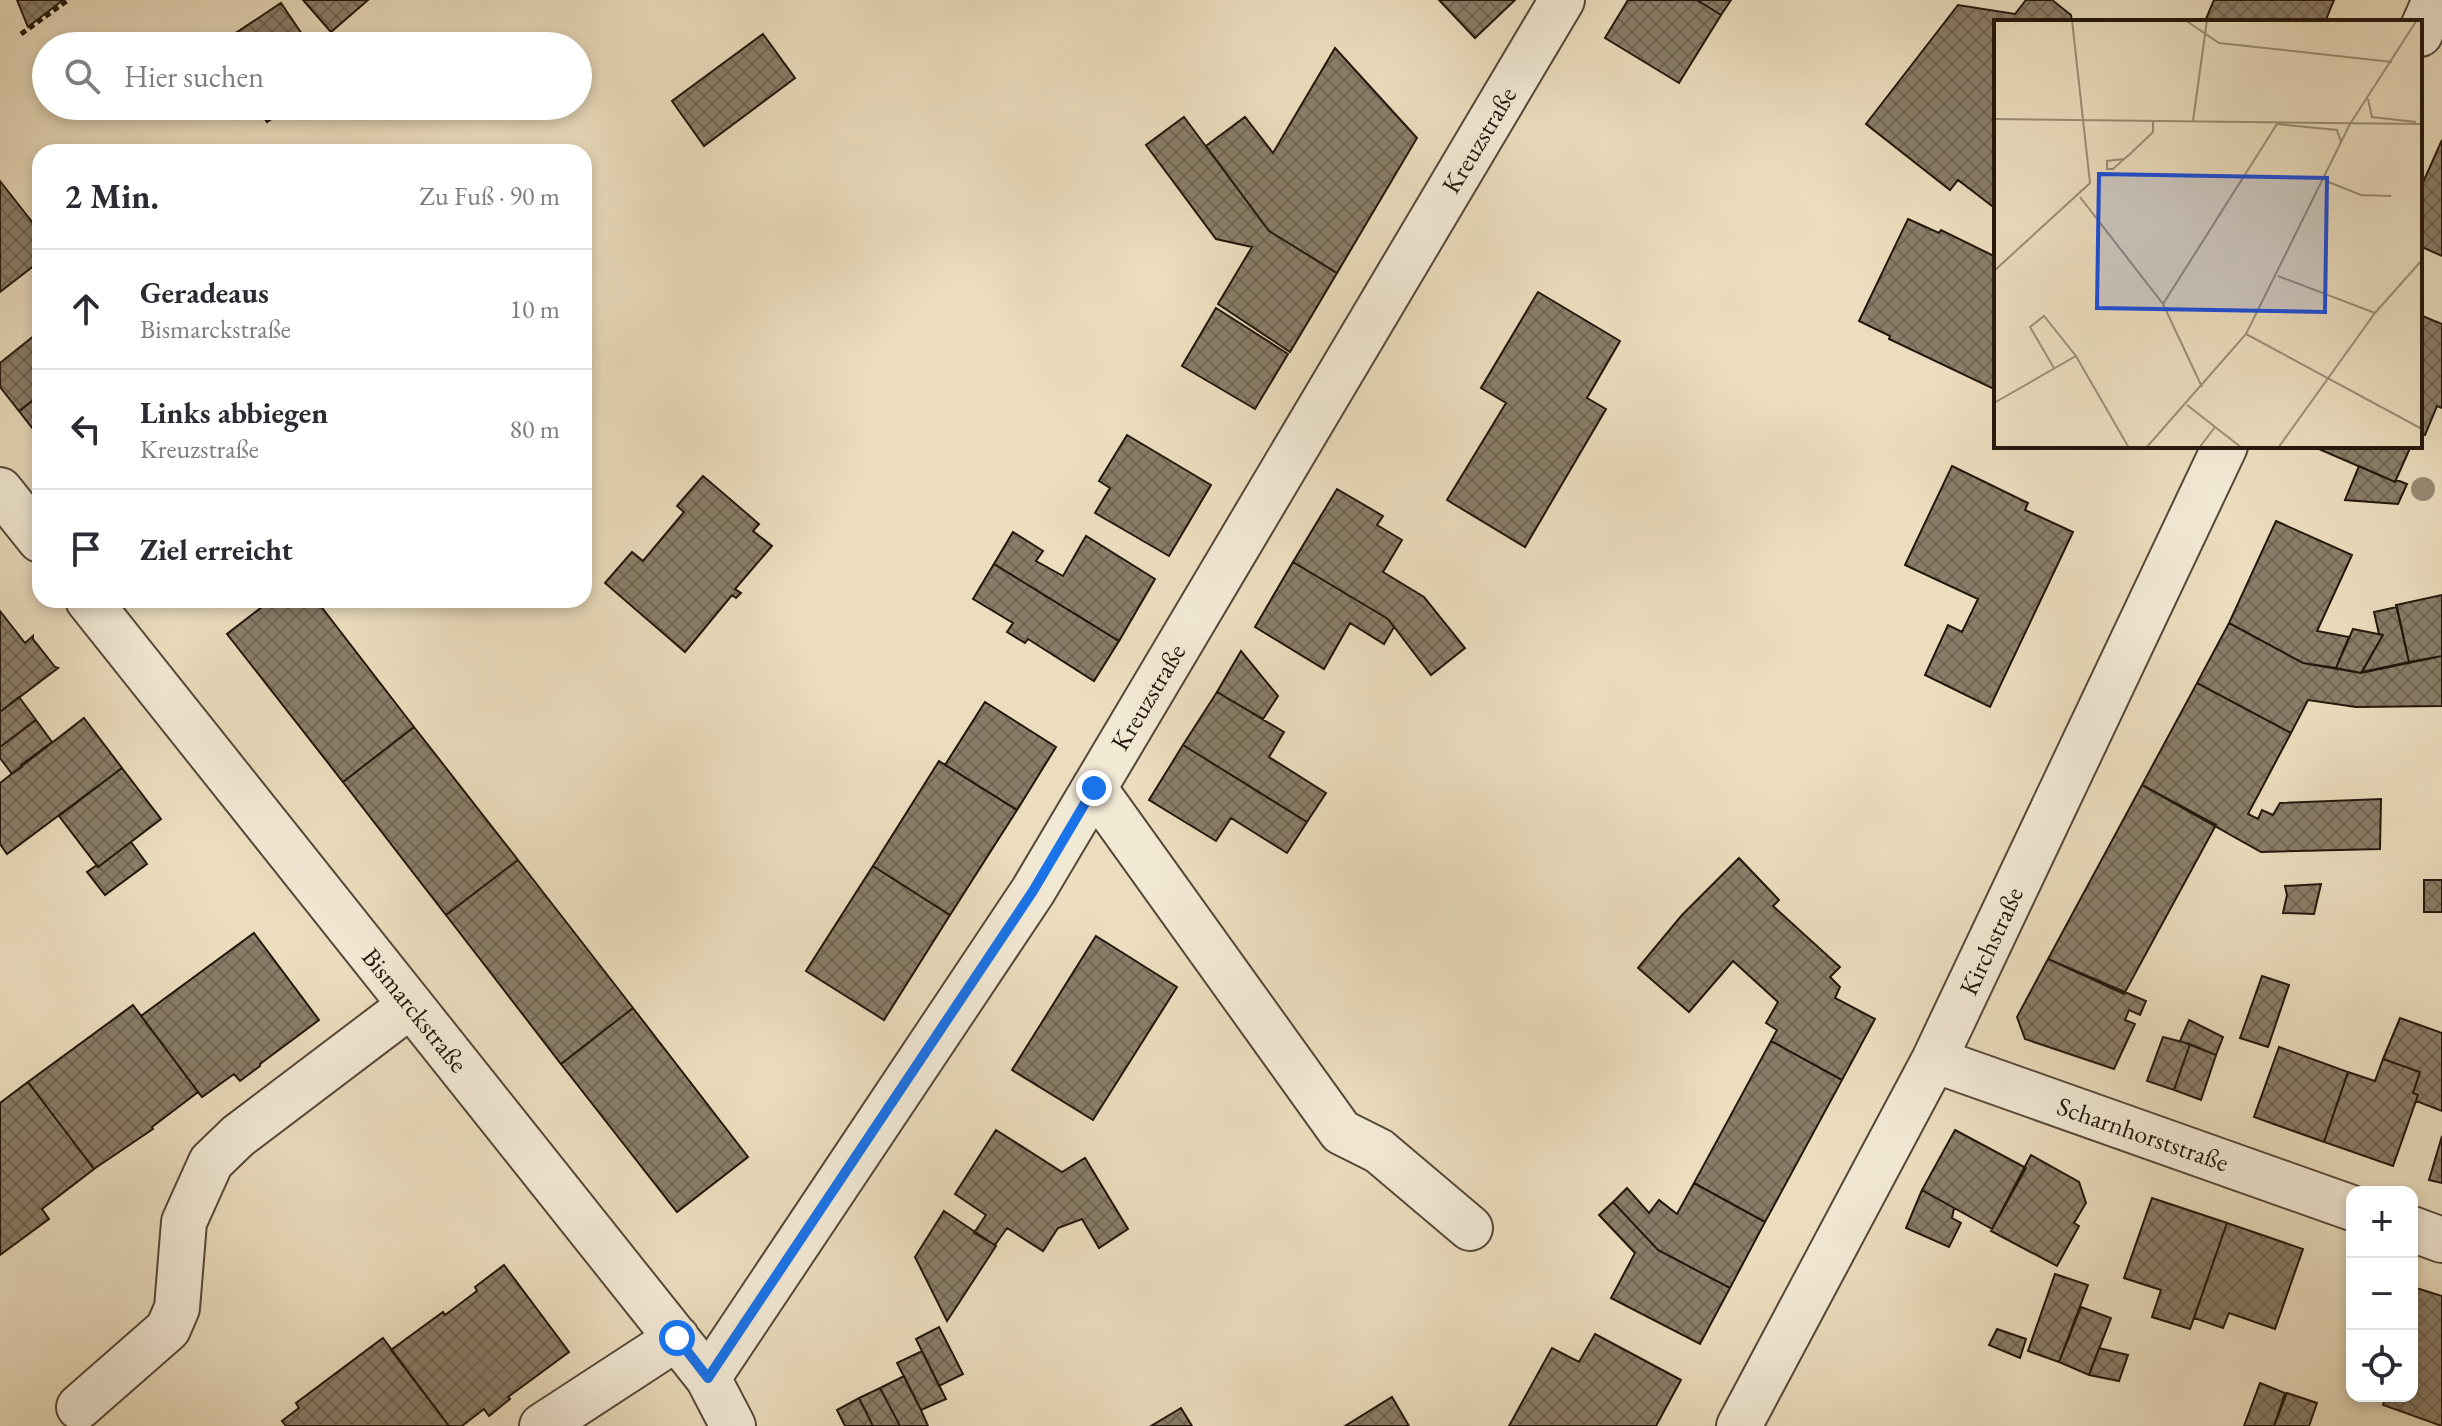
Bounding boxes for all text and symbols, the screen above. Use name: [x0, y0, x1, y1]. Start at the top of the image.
inset map: [1994, 20, 2422, 448]
search box: [32, 32, 592, 120]
icon: search: [60, 54, 104, 98]
text: Hier suchen: [124, 57, 264, 96]
street label: Kreuzstraße: [1434, 80, 1524, 200]
text: 2 Min.: [64, 174, 159, 218]
text: Zu Fuß · 90 m: [419, 179, 560, 213]
text: Geradeaus: [140, 273, 269, 312]
icon: ahead: [64, 287, 108, 331]
text: 10 m: [510, 292, 560, 326]
text: Bismarckstraße: [140, 312, 291, 346]
text: Links abbiegen: [140, 393, 328, 432]
icon: left: [64, 407, 108, 451]
text: 80 m: [510, 412, 560, 446]
text: Kreuzstraße: [140, 432, 259, 466]
icon: arrive: [64, 527, 108, 571]
text: Ziel erreicht: [140, 530, 293, 569]
street label: Kreuzstraße: [1103, 637, 1193, 757]
route end: [1076, 770, 1112, 806]
street label: Kirchstraße: [1951, 881, 2031, 1001]
street label: Bismarckstraße: [354, 941, 476, 1079]
street label: Scharnhorststraße: [2053, 1089, 2233, 1179]
map controls: [2346, 1186, 2418, 1402]
button: +: [2346, 1186, 2418, 1258]
button: −: [2346, 1258, 2418, 1330]
route start: [659, 1320, 695, 1356]
button: locate: [2346, 1330, 2418, 1402]

